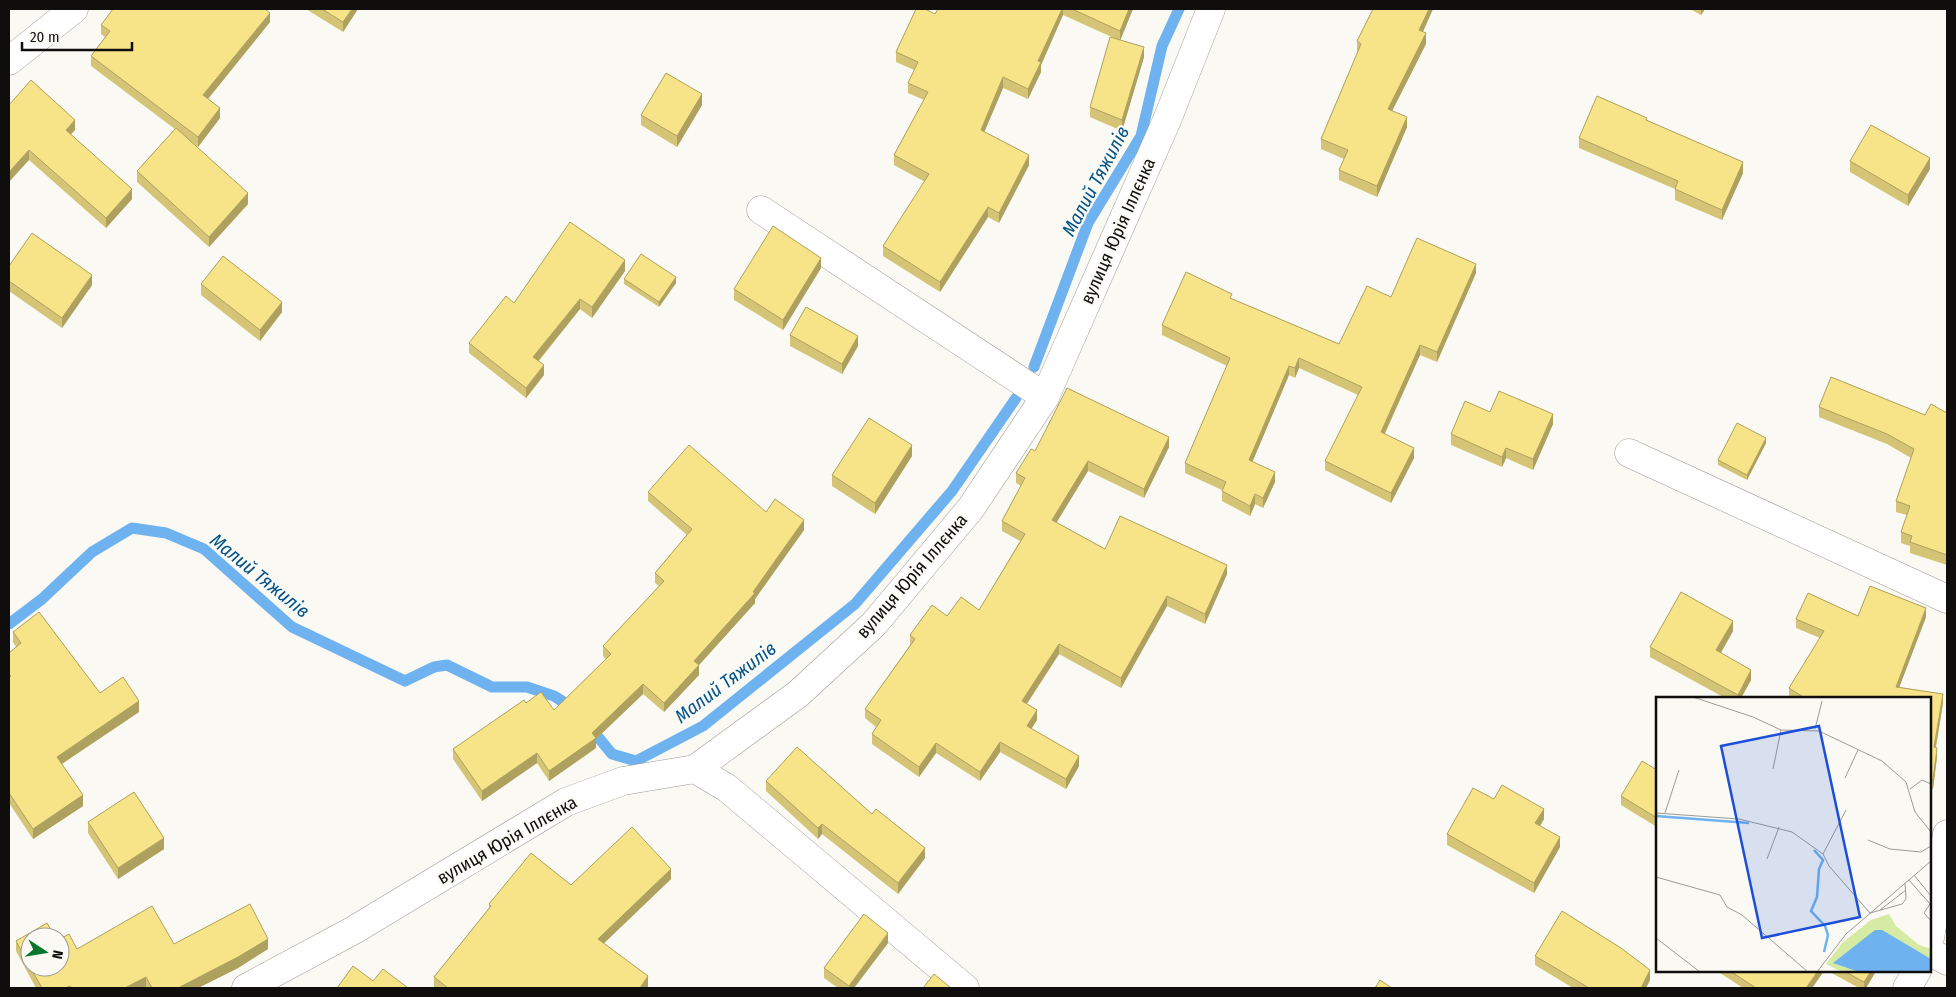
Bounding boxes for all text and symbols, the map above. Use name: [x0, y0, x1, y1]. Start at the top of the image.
scale bar: [22, 20, 132, 52]
text: 20 m: [30, 28, 60, 46]
water label: Малий Тяжилів: [1057, 122, 1134, 240]
street label: вулиця Юрія Іллєнка: [1076, 154, 1160, 308]
street label: вулиця Юрія Іллєнка: [852, 509, 972, 643]
water label: Малий Тяжилів: [205, 528, 314, 622]
water label: Малий Тяжилів: [670, 637, 780, 728]
inset map: [1656, 697, 1931, 972]
street label: вулиця Юрія Іллєнка: [433, 791, 581, 889]
north arrow: [20, 927, 70, 977]
text: N: [48, 949, 66, 960]

